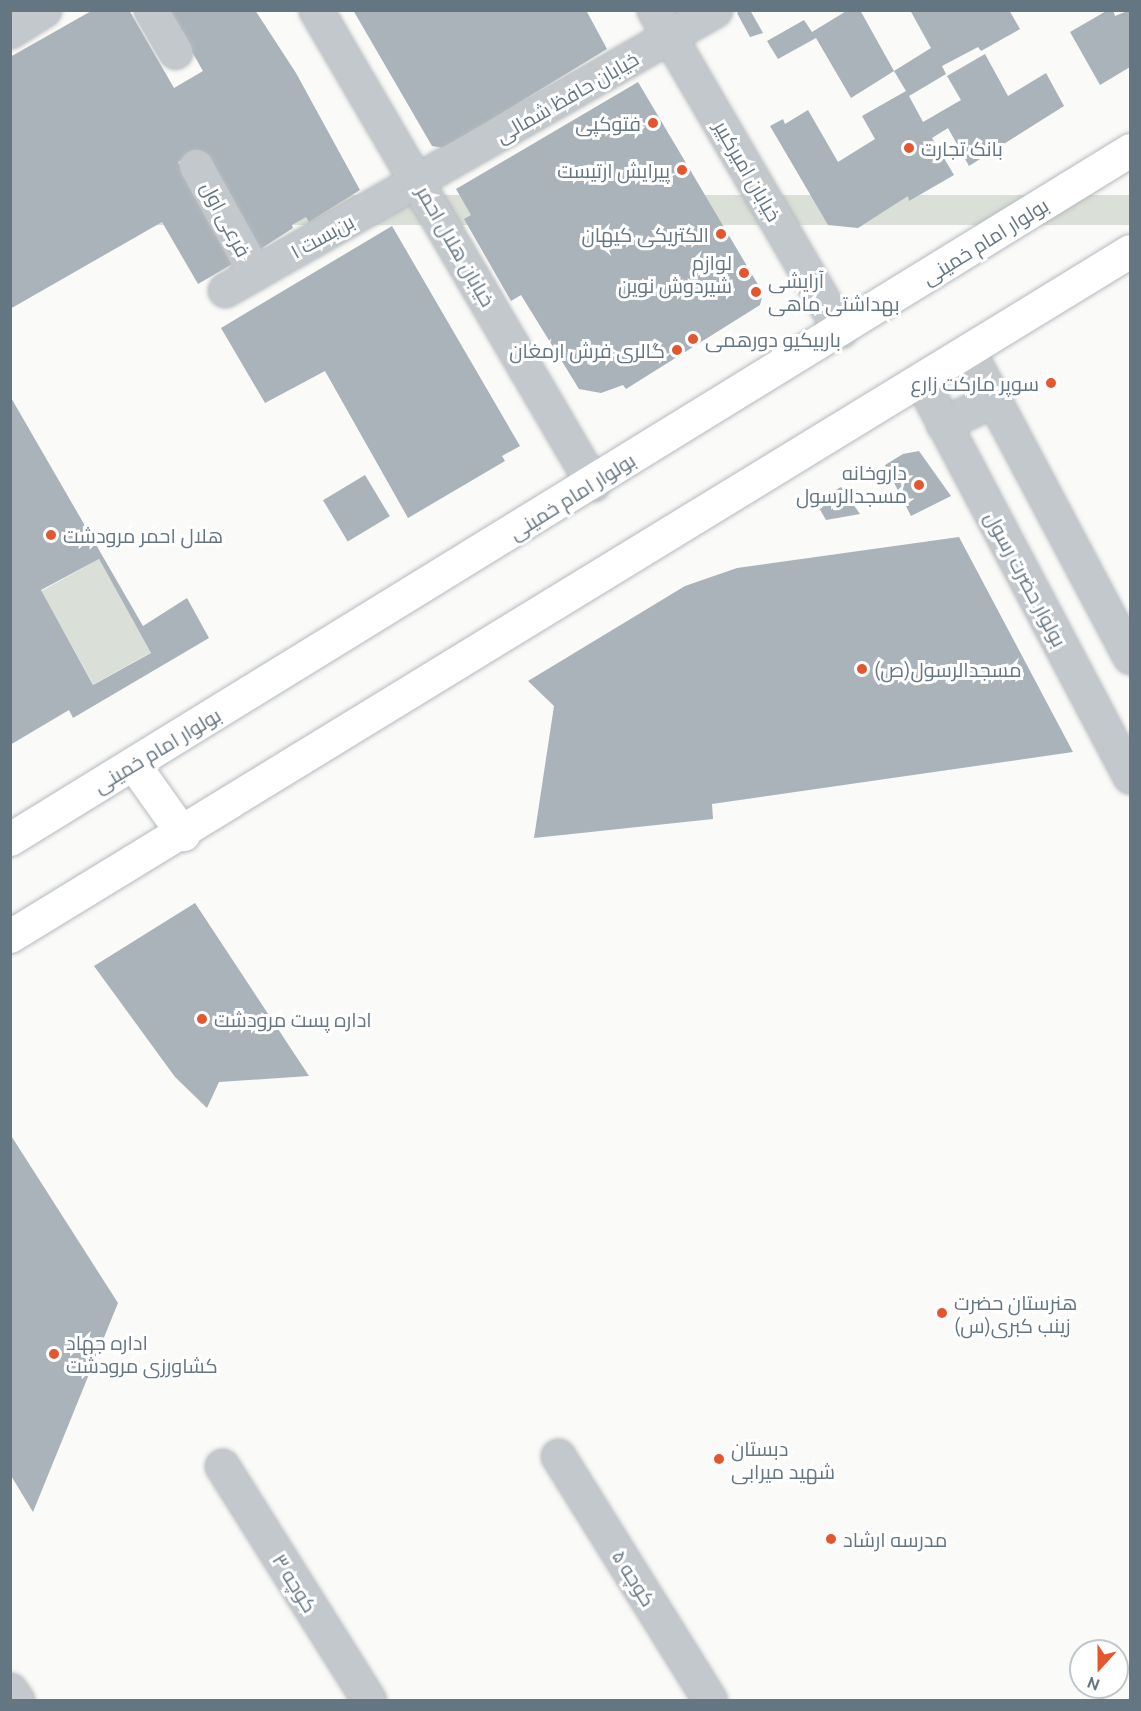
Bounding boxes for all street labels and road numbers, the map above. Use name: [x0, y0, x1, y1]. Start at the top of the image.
street label: خیابان حافظ شمالی: [491, 46, 643, 148]
street label: خیابان امیرکبیر: [710, 116, 786, 226]
street label: فرعی اول: [196, 177, 256, 261]
street label: خیابان هلال احمر: [412, 181, 500, 311]
street label: بولوار امام خمینی: [917, 193, 1053, 289]
street label: بن‌بست ۱: [286, 209, 358, 263]
street label: بولوار امام خمینی: [504, 448, 640, 544]
street label: بولوار حضرت رسول: [980, 507, 1072, 651]
street label: بولوار امام خمینی: [89, 703, 225, 797]
street label: کوچه ۵: [607, 1545, 661, 1611]
street label: کوچه ۳: [268, 1549, 322, 1617]

